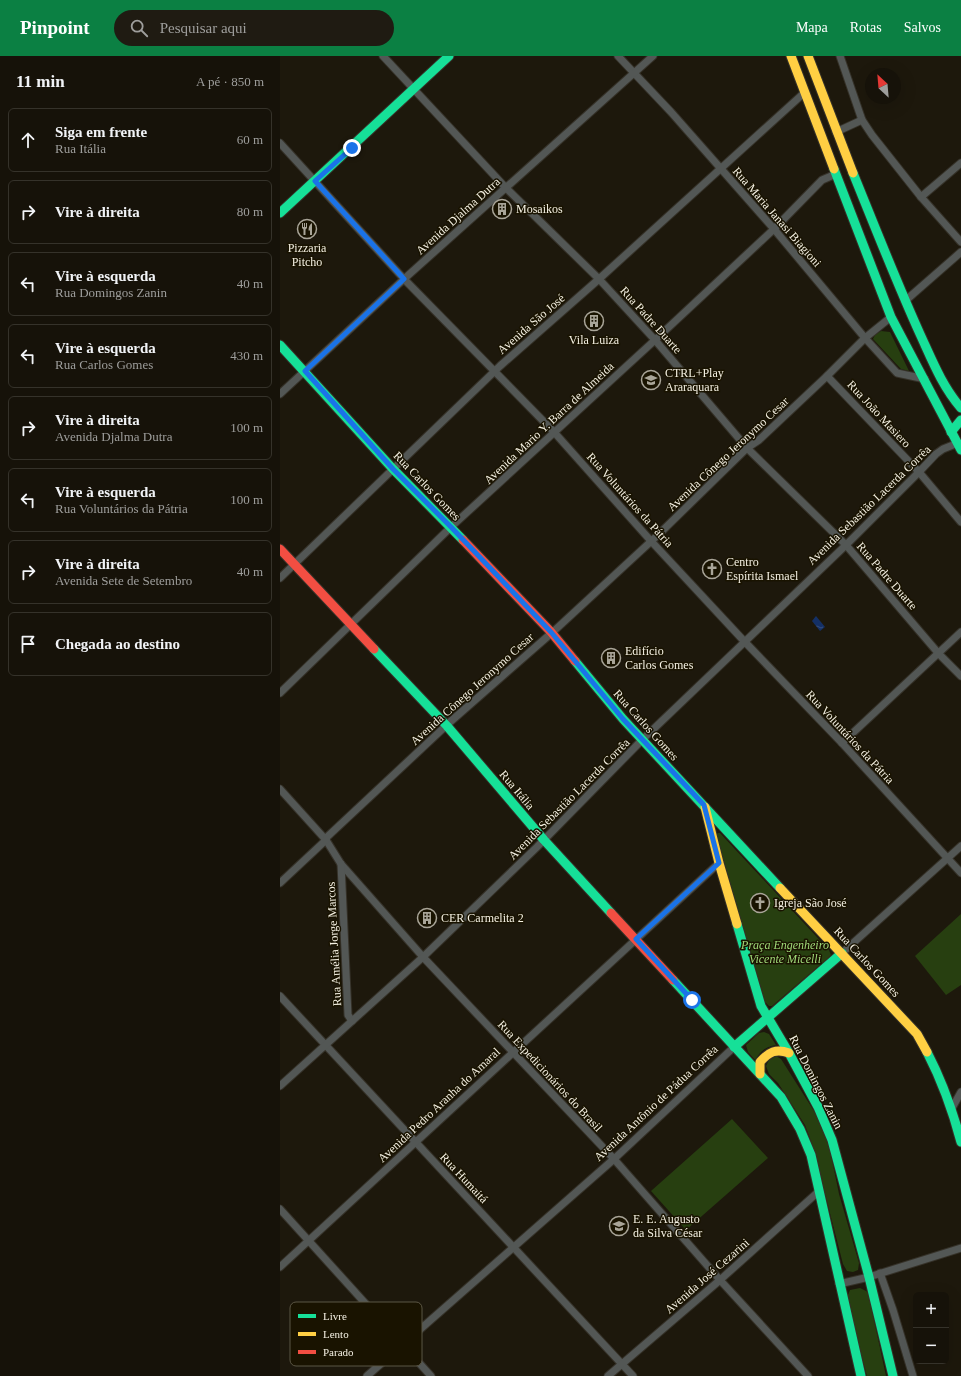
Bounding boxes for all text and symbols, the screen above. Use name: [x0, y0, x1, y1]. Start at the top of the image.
search box: [114, 10, 394, 46]
text: Pinpoint: [20, 17, 90, 38]
icon: search: [128, 17, 150, 39]
text: Pesquisar aqui: [160, 20, 247, 36]
text: Mapa: [796, 20, 828, 35]
text: Rotas: [850, 20, 882, 35]
text: Salvos: [904, 20, 941, 35]
north arrow: [865, 68, 901, 104]
text: 11 min: [16, 72, 65, 91]
text: A pé · 850 m: [196, 74, 264, 89]
text: Siga em frente: [55, 124, 147, 140]
icon: ahead: [17, 129, 39, 151]
text: 60 m: [237, 132, 263, 147]
route end: [343, 139, 361, 157]
text: Rua Itália: [55, 141, 106, 156]
street label: Rua Maria Janasi Biagioni: [730, 164, 825, 270]
street label: Avenida Djalma Dutra: [413, 174, 503, 257]
building icon: Mosaikos: [491, 198, 513, 220]
icon: right: [17, 201, 39, 223]
place label: Mosaikos: [516, 202, 563, 216]
text: Vire à direita: [55, 204, 140, 220]
text: 80 m: [237, 204, 263, 219]
restaurant icon: Pizzaria Pitcho: [296, 218, 318, 240]
place label: Pizzaria Pitcho: [288, 241, 327, 269]
text: Vire à esquerda: [55, 268, 156, 284]
icon: left: [17, 273, 39, 295]
text: 40 m: [237, 276, 263, 291]
street label: Rua Padre Duarte: [617, 284, 685, 356]
text: Rua Domingos Zanin: [55, 285, 167, 300]
street label: Avenida São José: [495, 291, 567, 357]
building icon: Vila Luiza: [583, 310, 605, 332]
place label: Vila Luiza: [569, 333, 620, 347]
text: Vire à esquerda: [55, 340, 156, 356]
icon: left: [17, 345, 39, 367]
text: 430 m: [230, 348, 263, 363]
text: Rua Carlos Gomes: [55, 357, 153, 372]
street label: Avenida Mario Y. Barra de Almeida: [481, 359, 617, 487]
place label: CTRL+Play Araraquara: [665, 366, 724, 394]
school or university icon: CTRL+Play Araraquara: [640, 369, 662, 391]
street label: Rua João Masiero: [844, 378, 914, 450]
street label: Avenida Cônego Jeronymo Cesar: [664, 394, 792, 514]
text: Vire à direita: [55, 412, 140, 428]
icon: right: [17, 417, 39, 439]
text: 100 m: [230, 420, 263, 435]
text: Avenida Djalma Dutra: [55, 429, 172, 444]
street label: Avenida Sebastião Lacerda Corrêa: [804, 442, 934, 568]
street label: Rua Carlos Gomes: [390, 449, 464, 524]
street label: Rua Voluntários da Pátria: [584, 450, 677, 551]
text: Vire à esquerda: [55, 484, 156, 500]
icon: left: [17, 489, 39, 511]
text: 100 m: [230, 492, 263, 507]
text: Rua Voluntários da Pátria: [55, 501, 188, 516]
street label: Rua Padre Duarte: [854, 539, 920, 613]
place label: Centro Espírita Ismael: [726, 555, 799, 583]
text: Vire à direita: [55, 556, 140, 572]
church icon: Centro Espírita Ismael: [701, 558, 723, 580]
icon: right: [17, 561, 39, 583]
text: 40 m: [237, 564, 263, 579]
text: Avenida Sete de Setembro: [55, 573, 192, 588]
street label: Avenida Cônego Jeronymo Cesar: [408, 630, 536, 748]
icon: arrive: [17, 633, 39, 655]
text: Chegada ao destino: [55, 636, 180, 652]
place label: Edifício Carlos Gomes: [625, 644, 694, 672]
building icon: Edifício Carlos Gomes: [600, 647, 622, 669]
street label: Rua Carlos Gomes: [610, 687, 682, 764]
street label: Rua Voluntários da Pátria: [803, 687, 897, 787]
street label: Avenida Sebastião Lacerda Corrêa: [505, 735, 633, 863]
street label: Rua Itália: [497, 768, 538, 813]
street label: Rua Amélia Jorge Marcos: [324, 881, 344, 1007]
church icon: Igreja São José: [749, 892, 771, 914]
place label: Igreja São José: [774, 896, 847, 910]
building icon: CER Carmelita 2: [416, 907, 438, 929]
place label: CER Carmelita 2: [441, 911, 524, 925]
street label: Rua Carlos Gomes: [831, 924, 903, 1000]
park label: Praça Engenheiro Vicente Micelli: [740, 938, 829, 966]
route start: [683, 991, 701, 1009]
street label: Rua Expedicionários do Brasil: [495, 1017, 606, 1135]
street label: Rua Domingos Zanin: [786, 1033, 846, 1131]
street label: Avenida Antônio de Pádua Corrêa: [591, 1042, 721, 1164]
street label: Avenida Pedro Aranha do Amaral: [375, 1044, 503, 1165]
street label: Rua Humaitá: [437, 1150, 491, 1207]
place label: E. E. Augusto da Silva César: [633, 1212, 702, 1240]
school or university icon: E. E. Augusto da Silva César: [608, 1215, 630, 1237]
street label: Avenida José Cezarini: [662, 1235, 752, 1316]
map controls: [913, 1292, 949, 1364]
button: +: [913, 1292, 949, 1328]
legend: [290, 1302, 422, 1366]
text: Livre: [323, 1310, 347, 1322]
text: Lento: [323, 1328, 349, 1340]
button: −: [913, 1328, 949, 1364]
text: Parado: [323, 1346, 354, 1358]

